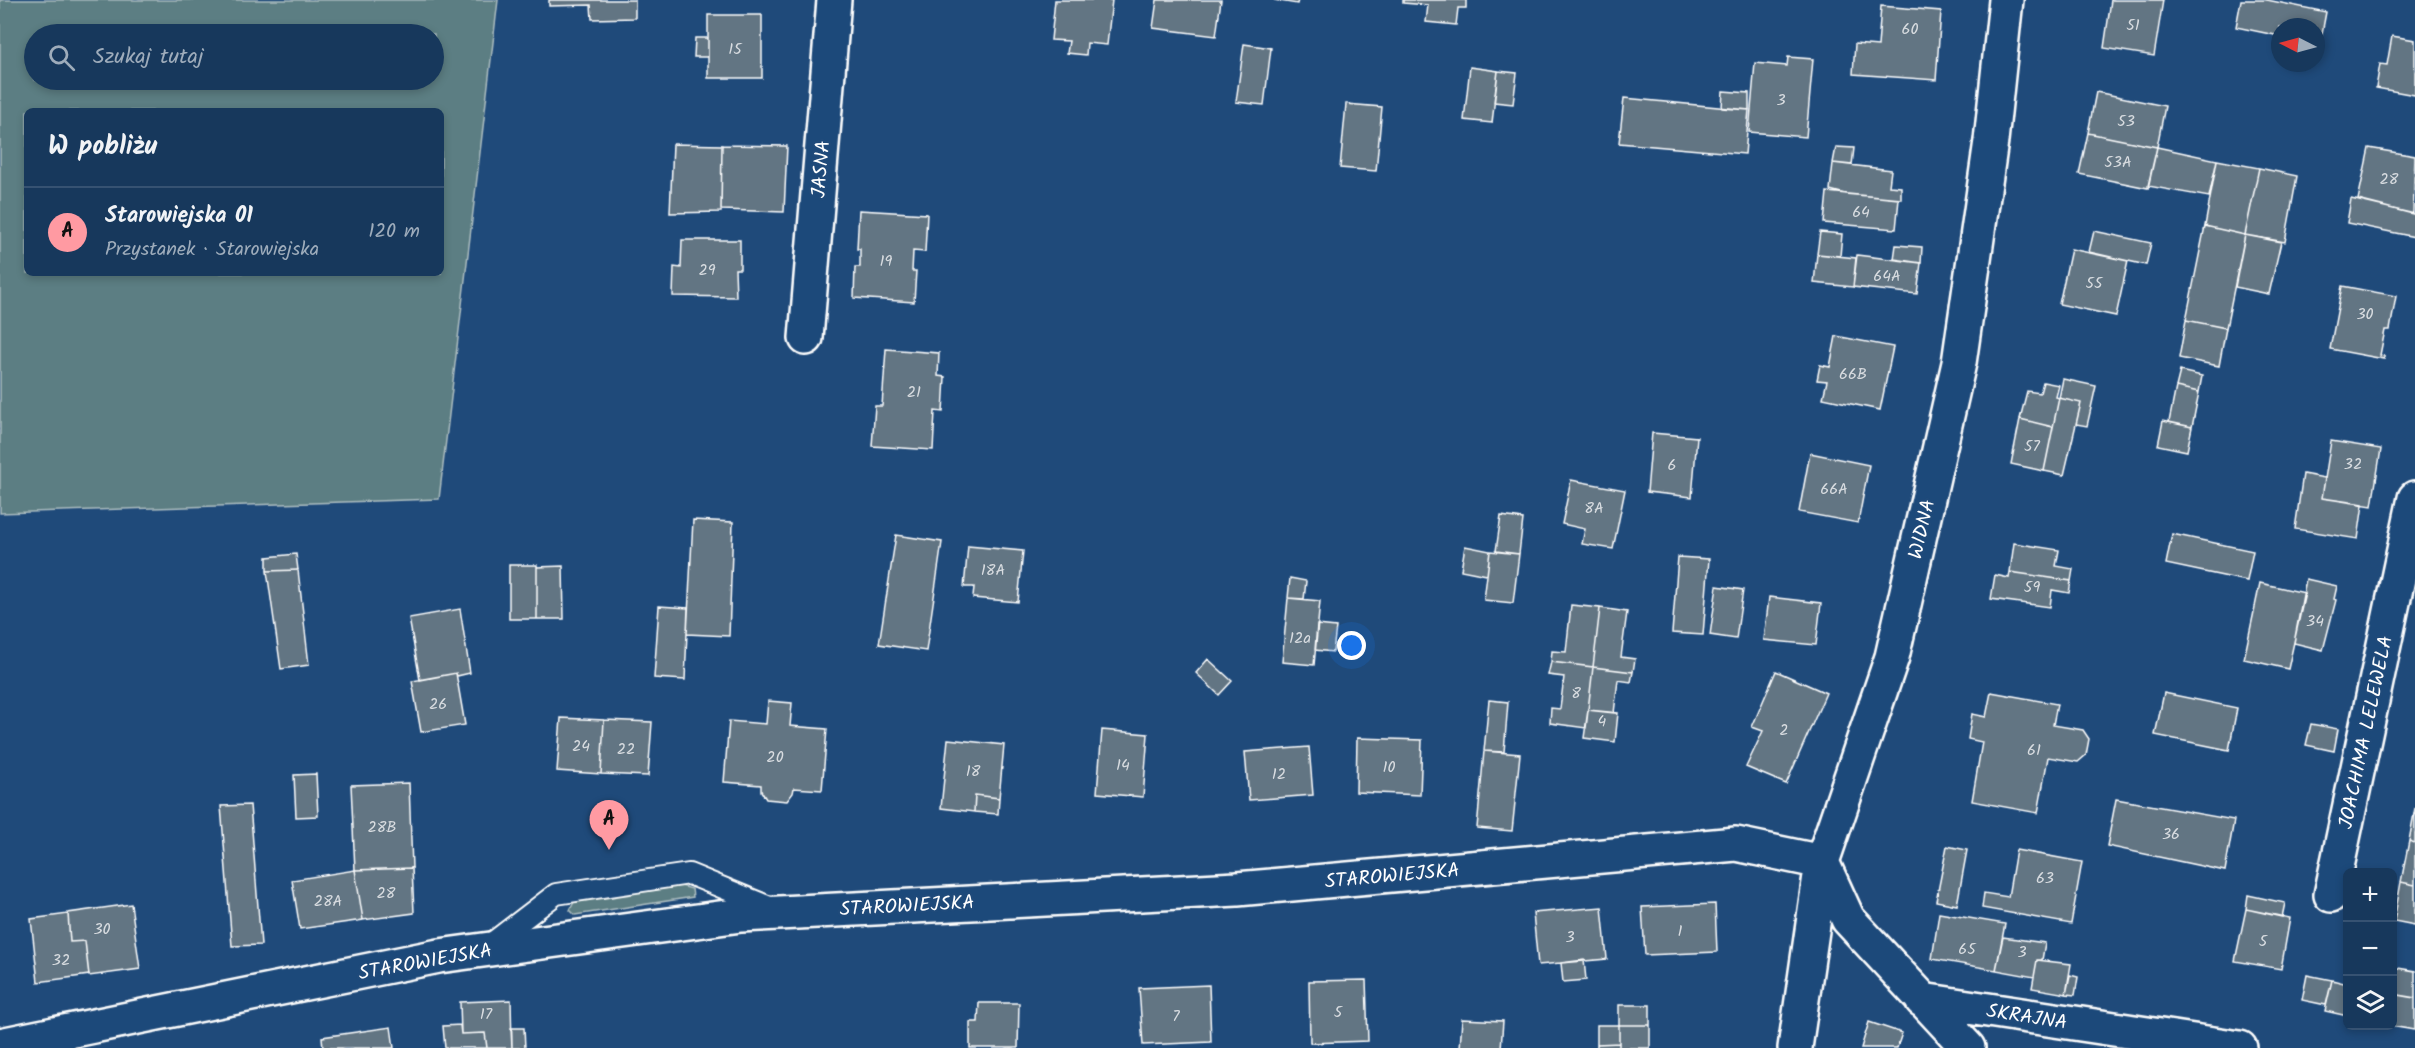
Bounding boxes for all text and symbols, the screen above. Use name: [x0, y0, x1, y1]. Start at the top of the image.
house number: 51: [2126, 13, 2140, 38]
house number: 60: [1902, 17, 1918, 42]
north arrow: [2271, 18, 2325, 72]
search box: [24, 24, 444, 90]
house number: 15: [728, 37, 743, 62]
text: Szukaj tutaj: [93, 40, 204, 75]
icon: search: [45, 41, 78, 74]
house number: 3: [1776, 88, 1786, 113]
house number: 53: [2117, 109, 2135, 134]
text: W pobliżu: [48, 126, 157, 168]
street label: JASNA: [804, 139, 840, 199]
house number: 53A: [2104, 150, 2132, 175]
house number: 28: [2380, 167, 2399, 192]
text: Starowiejska 01: [105, 199, 253, 234]
house number: 64: [1852, 200, 1870, 225]
text: A: [61, 216, 74, 248]
text: 120 m: [368, 216, 420, 248]
text: Przystanek · Starowiejska: [105, 234, 319, 266]
house number: 19: [880, 249, 893, 274]
house number: 29: [698, 258, 716, 283]
house number: 64A: [1873, 264, 1901, 289]
house number: 55: [2085, 271, 2104, 296]
house number: 30: [2356, 302, 2374, 327]
house number: 66B: [1839, 362, 1867, 387]
house number: 21: [907, 380, 921, 405]
house number: 57: [2024, 434, 2041, 459]
house number: 32: [2344, 452, 2362, 477]
house number: 6: [1668, 453, 1676, 478]
house number: 66A: [1820, 477, 1848, 502]
house number: 8A: [1584, 496, 1604, 521]
street label: WIDNA: [1901, 496, 1945, 563]
house number: 18A: [981, 558, 1005, 583]
house number: 59: [2024, 575, 2040, 600]
house number: 34: [2306, 609, 2324, 634]
house number: 12a: [1289, 626, 1311, 651]
your location: [1337, 631, 1366, 660]
street label: JOACHIMA LELEWELA: [2331, 633, 2403, 832]
house number: 8: [1571, 681, 1581, 706]
house number: 26: [429, 692, 447, 717]
house number: 4: [1598, 709, 1607, 734]
house number: 2: [1779, 718, 1789, 743]
house number: 24: [572, 734, 590, 759]
house number: 22: [617, 737, 635, 762]
house number: 61: [2027, 738, 2041, 763]
house number: 20: [766, 745, 784, 770]
house number: 14: [1116, 753, 1130, 778]
house number: 10: [1382, 755, 1396, 780]
house number: 18: [966, 759, 981, 784]
house number: 12: [1272, 762, 1286, 787]
pin: A: [590, 800, 628, 850]
house number: 28B: [367, 815, 397, 840]
house number: 36: [2162, 822, 2180, 847]
street label: STAROWIEJSKA: [1324, 855, 1461, 899]
house number: 63: [2036, 866, 2054, 891]
map controls: [2343, 868, 2397, 1030]
button: +: [2343, 868, 2397, 922]
house number: 28: [377, 881, 396, 906]
street label: STAROWIEJSKA: [839, 887, 975, 927]
house number: 28A: [314, 889, 343, 914]
house number: 30: [93, 917, 111, 942]
house number: 1: [1677, 919, 1683, 944]
button: −: [2343, 922, 2397, 976]
house number: 3: [1565, 925, 1575, 950]
house number: 5: [2259, 929, 2269, 954]
street label: STAROWIEJSKA: [356, 935, 495, 990]
house number: 65: [1958, 937, 1977, 962]
house number: 3: [2017, 940, 2027, 965]
house number: 32: [52, 948, 70, 973]
button: layers: [2343, 976, 2397, 1030]
street label: SKRAJNA: [1984, 996, 2069, 1040]
house number: 5: [1334, 1000, 1344, 1025]
house number: 17: [480, 1002, 493, 1027]
house number: 7: [1172, 1004, 1180, 1029]

